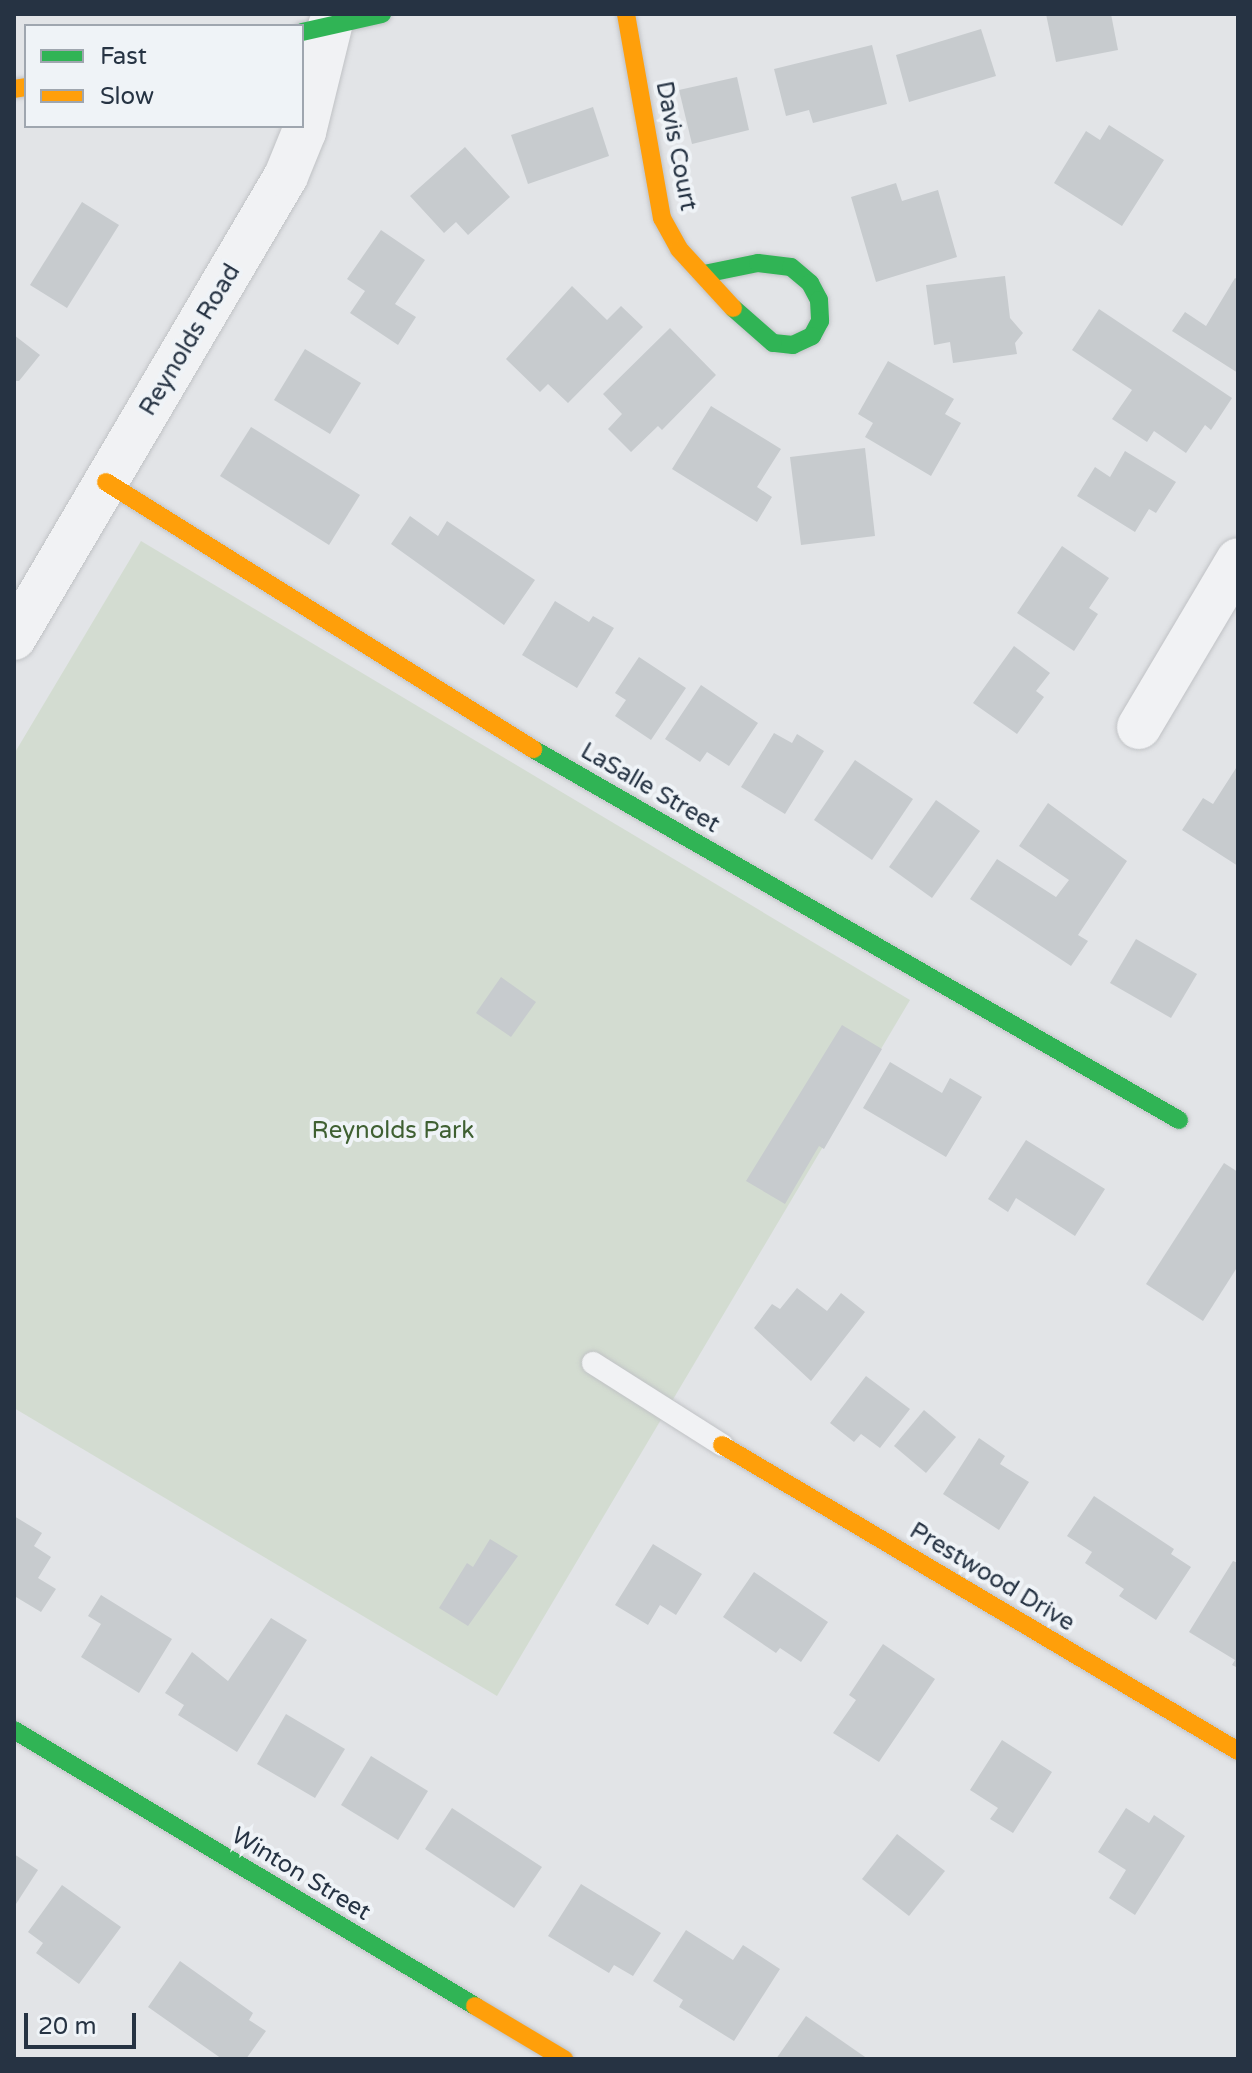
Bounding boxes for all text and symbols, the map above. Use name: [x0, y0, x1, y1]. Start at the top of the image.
legend: [24, 24, 304, 128]
text: Fast: [100, 42, 147, 71]
street label: Davis Court: [649, 79, 703, 213]
text: Slow: [100, 82, 154, 111]
street label: Reynolds Road: [133, 259, 247, 421]
street label: LaSalle Street: [575, 737, 725, 839]
park label: Reynolds Park: [312, 1117, 474, 1145]
street label: Prestwood Drive: [904, 1516, 1080, 1638]
street label: Winton Street: [226, 1821, 376, 1927]
scale bar: [28, 1997, 140, 2047]
text: 20 m: [38, 2012, 96, 2041]

